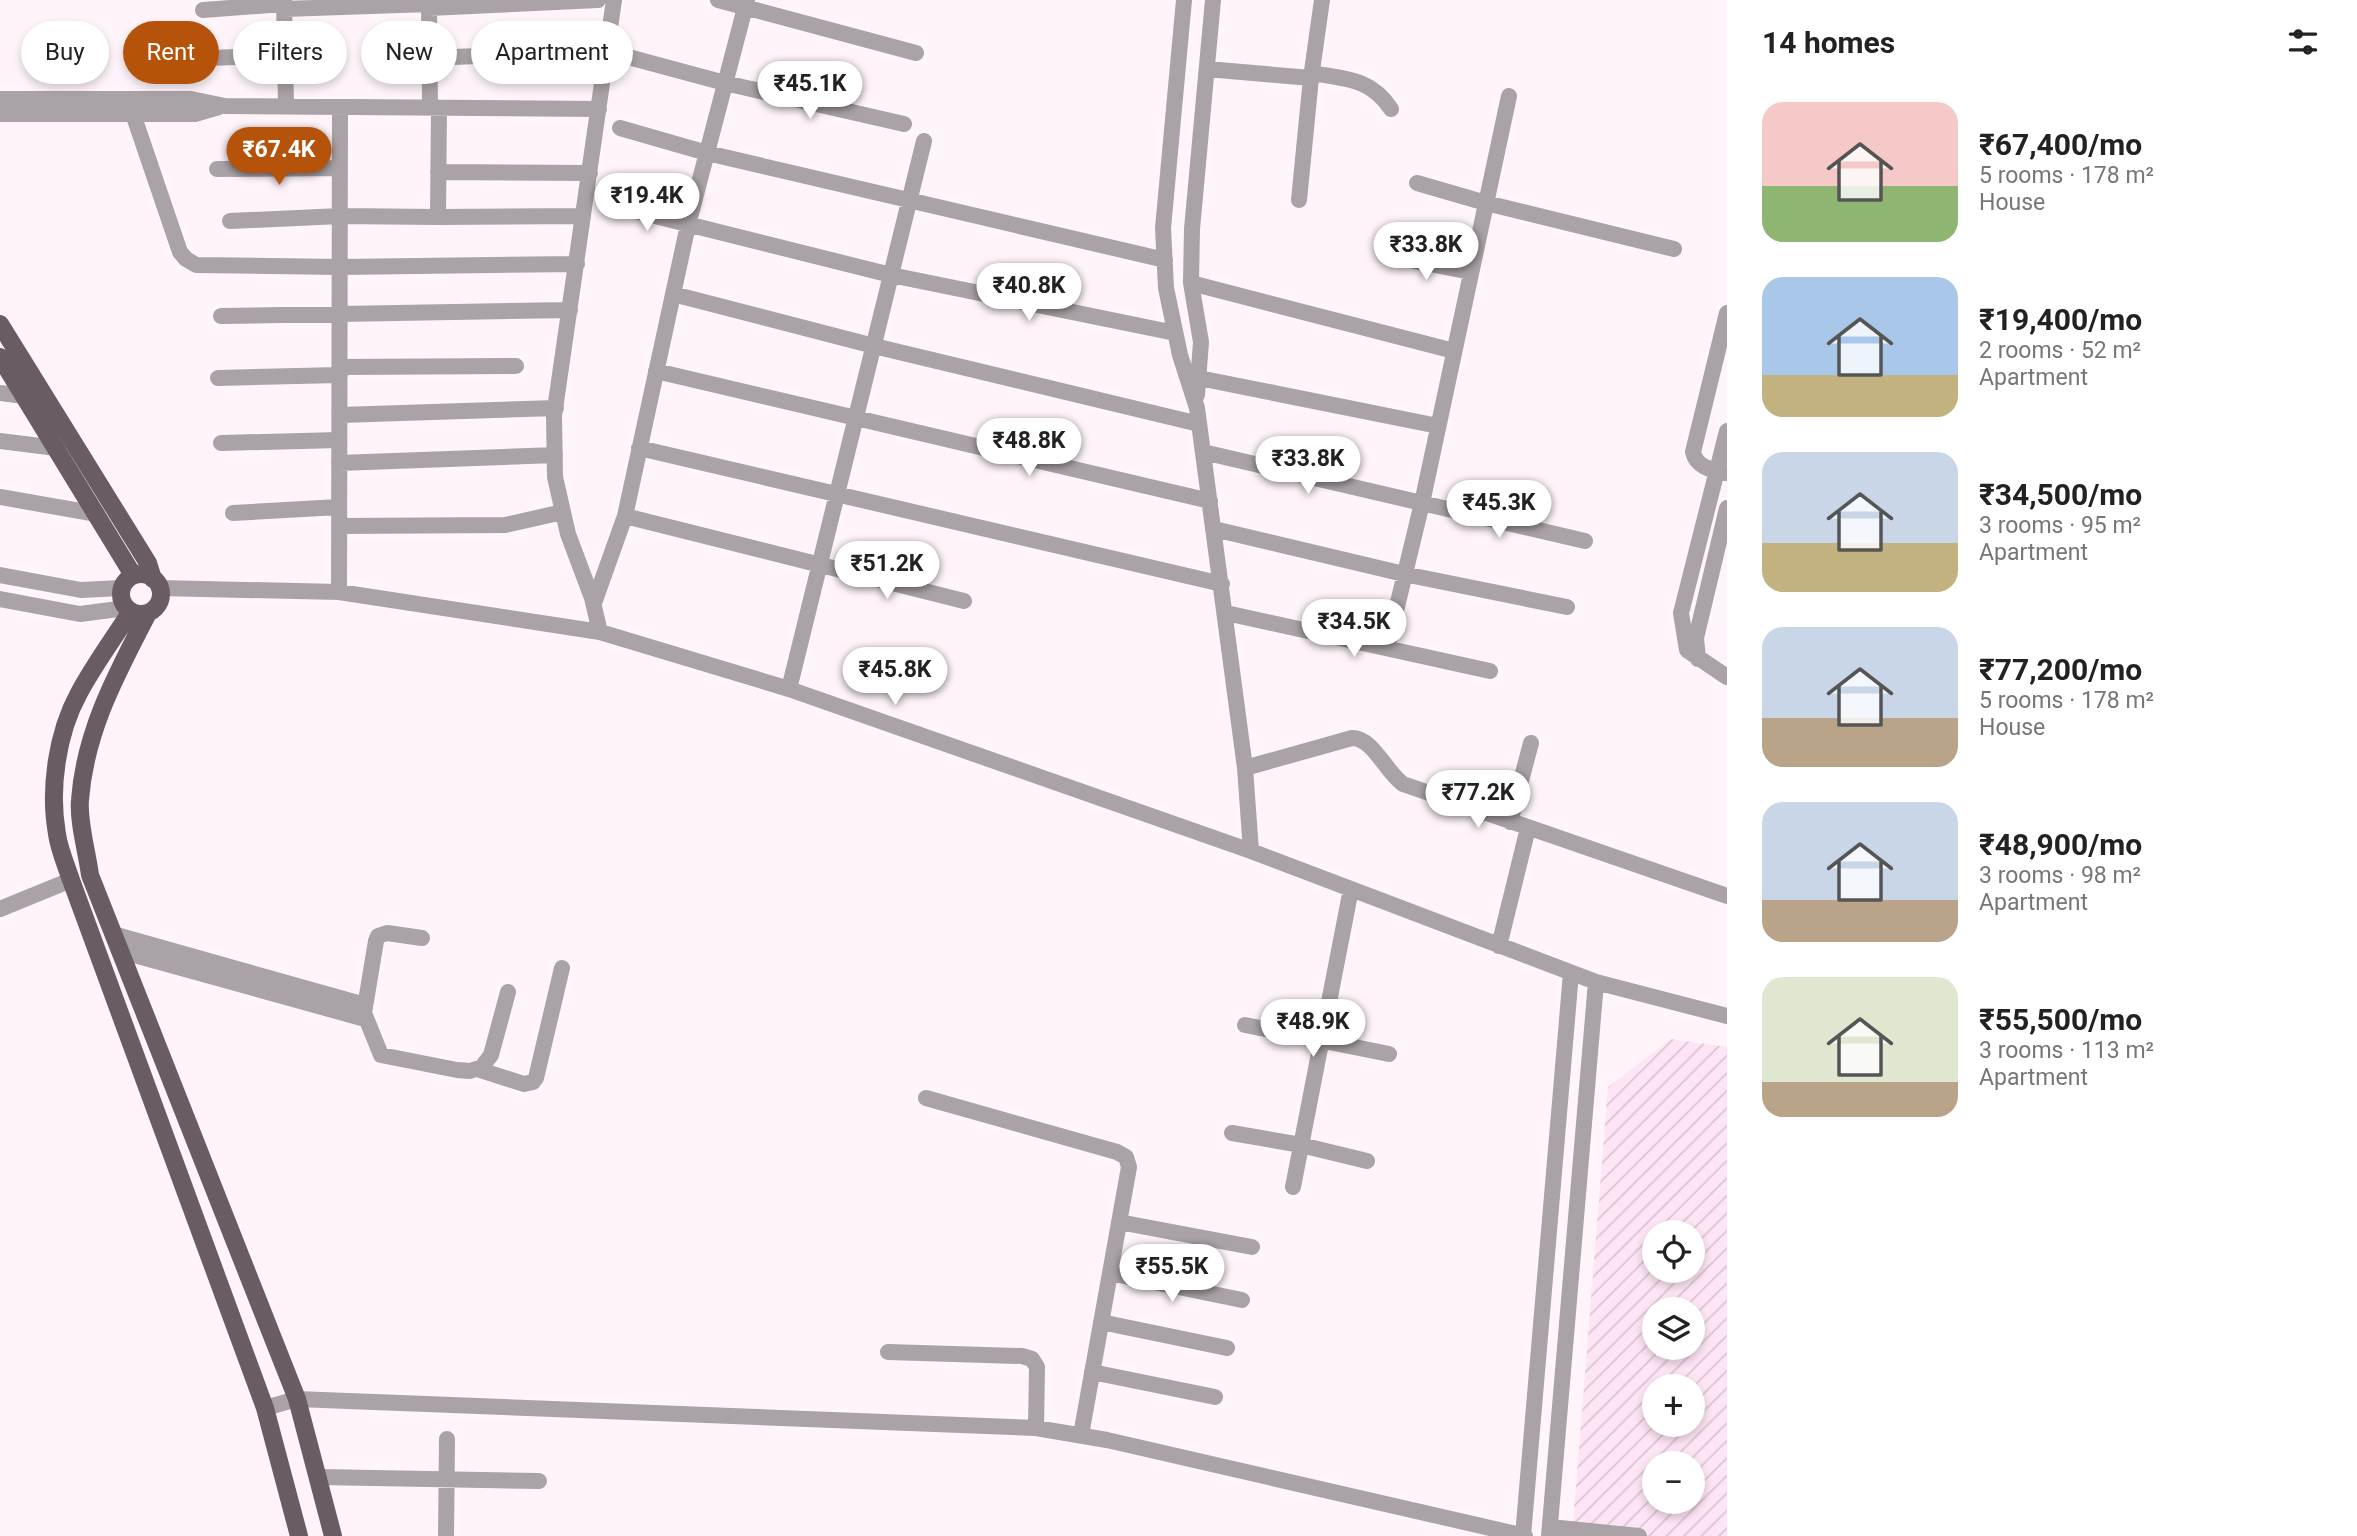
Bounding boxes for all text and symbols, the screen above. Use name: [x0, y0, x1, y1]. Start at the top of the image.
chip: Buy: [21, 21, 109, 84]
chip: Rent: [123, 21, 219, 84]
chip: Filters: [233, 21, 347, 84]
chip: New: [361, 21, 457, 84]
chip: Apartment: [471, 21, 633, 84]
icon: filters: [2284, 23, 2322, 61]
text: 14 homes: [1762, 25, 1895, 60]
pin: ₹45.1K: [753, 61, 867, 121]
text: ₹45.1K: [774, 70, 846, 97]
text: ₹67,400/mo: [1979, 127, 2142, 162]
pin: ₹67.4K: [222, 128, 336, 187]
icon: home: [1818, 130, 1902, 214]
text: ₹67.4K: [243, 136, 315, 163]
text: 5 rooms · 178 m²: [1979, 162, 2154, 189]
pin: ₹19.4K: [590, 174, 704, 233]
text: ₹19.4K: [611, 182, 683, 209]
text: House: [1979, 189, 2045, 216]
pin: ₹33.8K: [1369, 222, 1483, 282]
text: ₹33.8K: [1390, 231, 1462, 258]
pin: ₹40.8K: [972, 264, 1086, 323]
text: ₹40.8K: [993, 272, 1065, 299]
text: ₹19,400/mo: [1979, 302, 2142, 337]
icon: home: [1818, 305, 1902, 389]
text: 2 rooms · 52 m²: [1979, 337, 2141, 364]
text: Apartment: [1979, 364, 2088, 391]
pin: ₹48.8K: [972, 419, 1086, 478]
text: ₹48.8K: [993, 427, 1065, 454]
pin: ₹33.8K: [1251, 436, 1365, 496]
text: ₹33.8K: [1272, 445, 1344, 472]
text: ₹34,500/mo: [1979, 477, 2142, 512]
pin: ₹45.3K: [1442, 480, 1556, 540]
icon: home: [1818, 480, 1902, 564]
text: ₹45.3K: [1463, 489, 1535, 516]
text: 3 rooms · 95 m²: [1979, 512, 2141, 539]
text: Apartment: [1979, 539, 2088, 566]
pin: ₹51.2K: [830, 542, 944, 601]
text: ₹51.2K: [851, 550, 923, 577]
pin: ₹34.5K: [1297, 600, 1411, 659]
text: ₹34.5K: [1318, 608, 1390, 635]
pin: ₹45.8K: [838, 648, 952, 707]
text: ₹77,200/mo: [1979, 652, 2142, 687]
icon: home: [1818, 655, 1902, 739]
text: ₹45.8K: [859, 656, 931, 683]
text: 5 rooms · 178 m²: [1979, 687, 2154, 714]
text: House: [1979, 714, 2045, 741]
pin: ₹77.2K: [1421, 770, 1535, 830]
text: ₹77.2K: [1442, 779, 1514, 806]
text: ₹48,900/mo: [1979, 827, 2142, 862]
icon: home: [1818, 830, 1902, 914]
text: 3 rooms · 98 m²: [1979, 862, 2141, 889]
text: Apartment: [1979, 889, 2088, 916]
pin: ₹48.9K: [1256, 1000, 1370, 1059]
text: ₹55,500/mo: [1979, 1002, 2142, 1037]
icon: home: [1818, 1005, 1902, 1089]
text: ₹48.9K: [1277, 1008, 1349, 1035]
text: 3 rooms · 113 m²: [1979, 1037, 2154, 1064]
text: Apartment: [1979, 1064, 2088, 1091]
map controls: [1642, 1220, 1705, 1514]
button: locate: [1642, 1220, 1705, 1283]
pin: ₹55.5K: [1115, 1244, 1229, 1304]
text: ₹55.5K: [1136, 1253, 1208, 1280]
button: layers: [1642, 1297, 1705, 1360]
button: +: [1642, 1374, 1705, 1437]
button: −: [1642, 1451, 1705, 1514]

